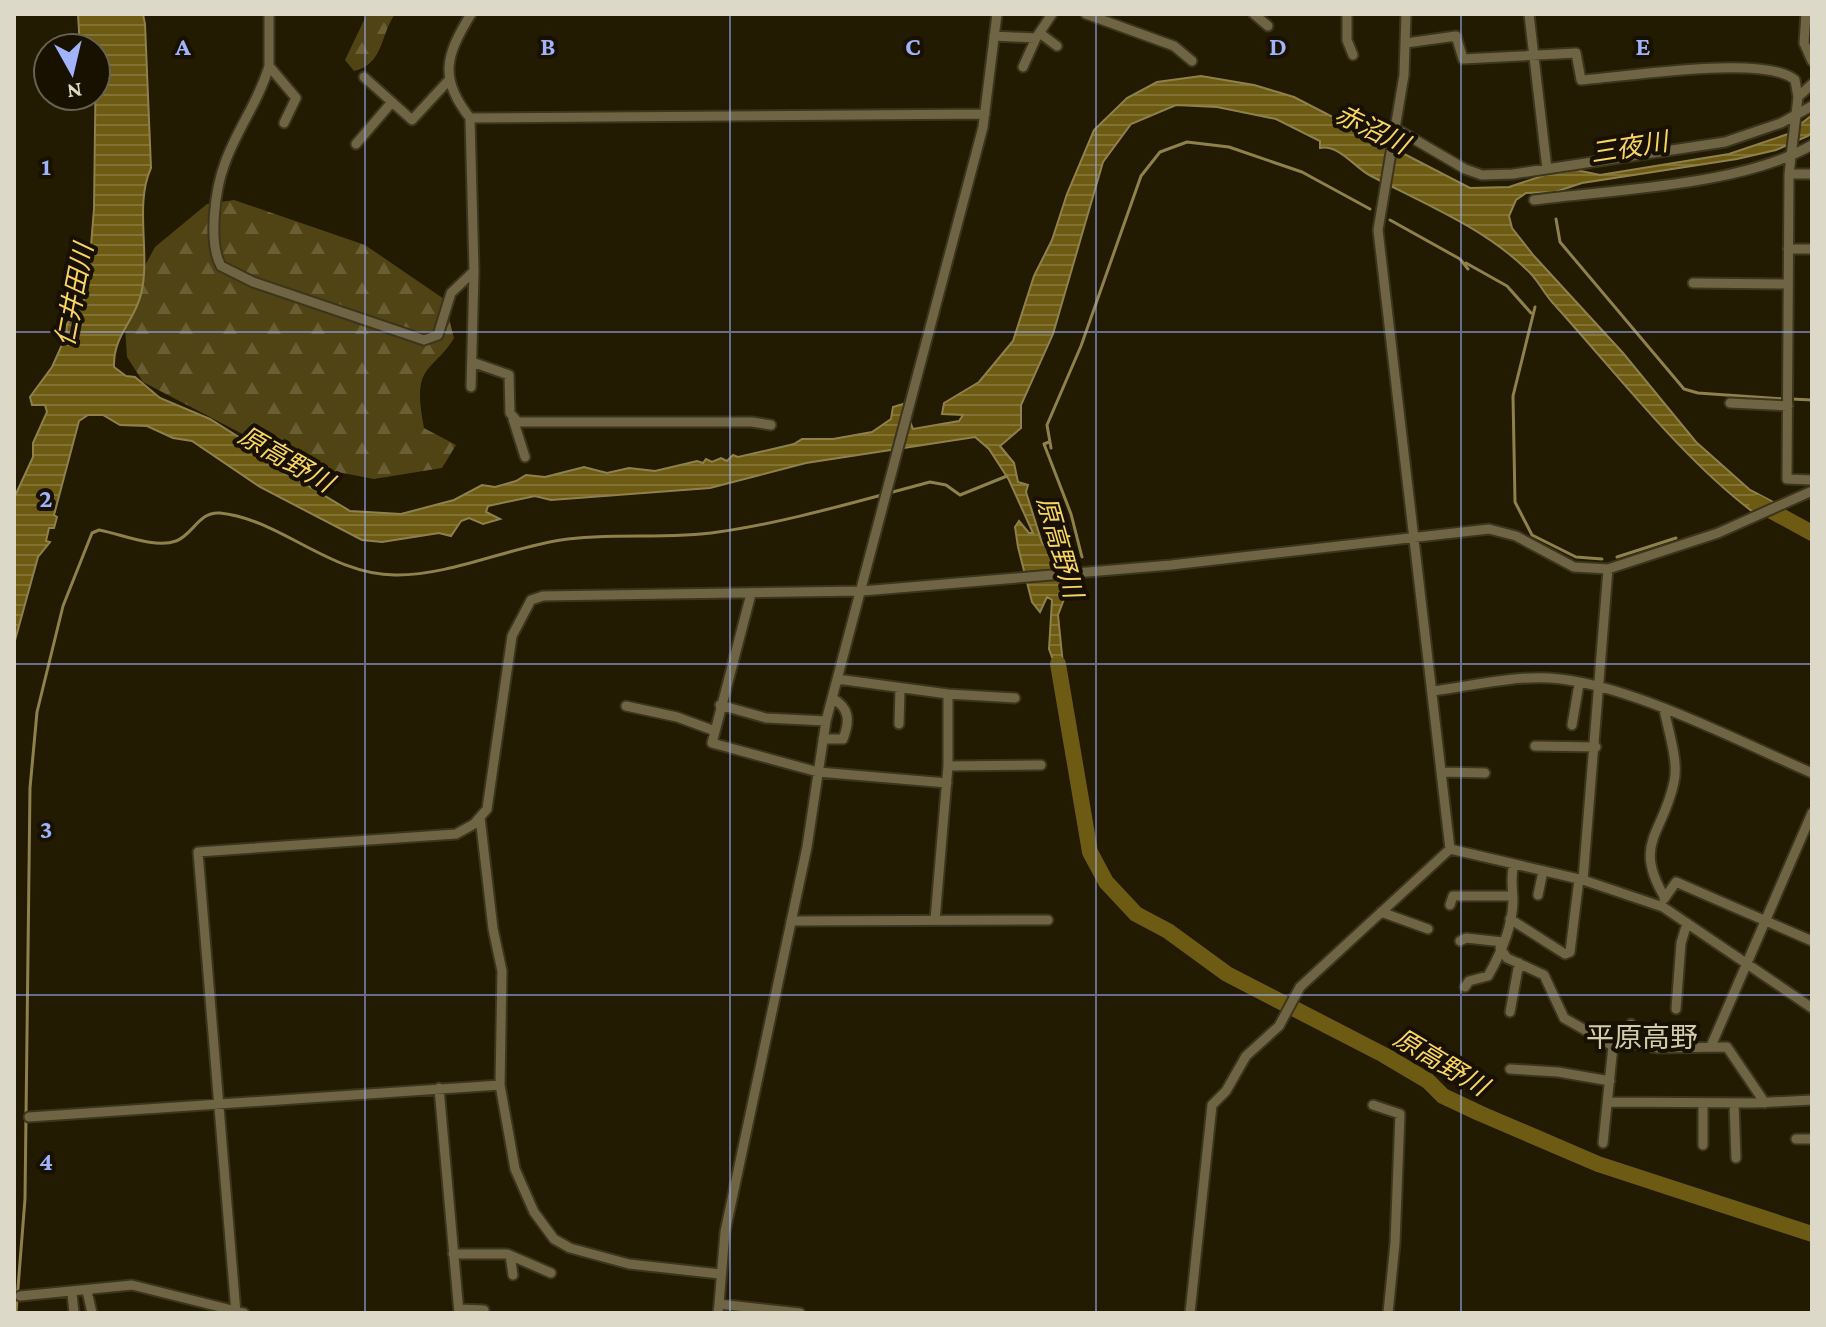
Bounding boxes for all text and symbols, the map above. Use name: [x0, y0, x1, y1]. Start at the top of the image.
north arrow: [32, 32, 112, 112]
text: A: [174, 32, 191, 61]
text: B: [540, 32, 556, 61]
text: C: [905, 32, 921, 61]
text: D: [1269, 32, 1287, 61]
text: E: [1636, 32, 1651, 61]
text: N: [66, 78, 84, 105]
water label: 赤沼川: [1330, 99, 1416, 161]
water label: 三夜川: [1588, 127, 1673, 168]
text: 1: [41, 152, 51, 181]
water label: 仁井田川: [50, 238, 99, 349]
water label: 原高野川: [233, 421, 341, 499]
text: 2: [39, 484, 53, 513]
water label: 原高野川: [1031, 493, 1089, 604]
text: 3: [40, 815, 52, 844]
district label: 平原高野: [1586, 1022, 1698, 1053]
water label: 原高野川: [1389, 1023, 1495, 1103]
text: 4: [39, 1147, 53, 1176]

